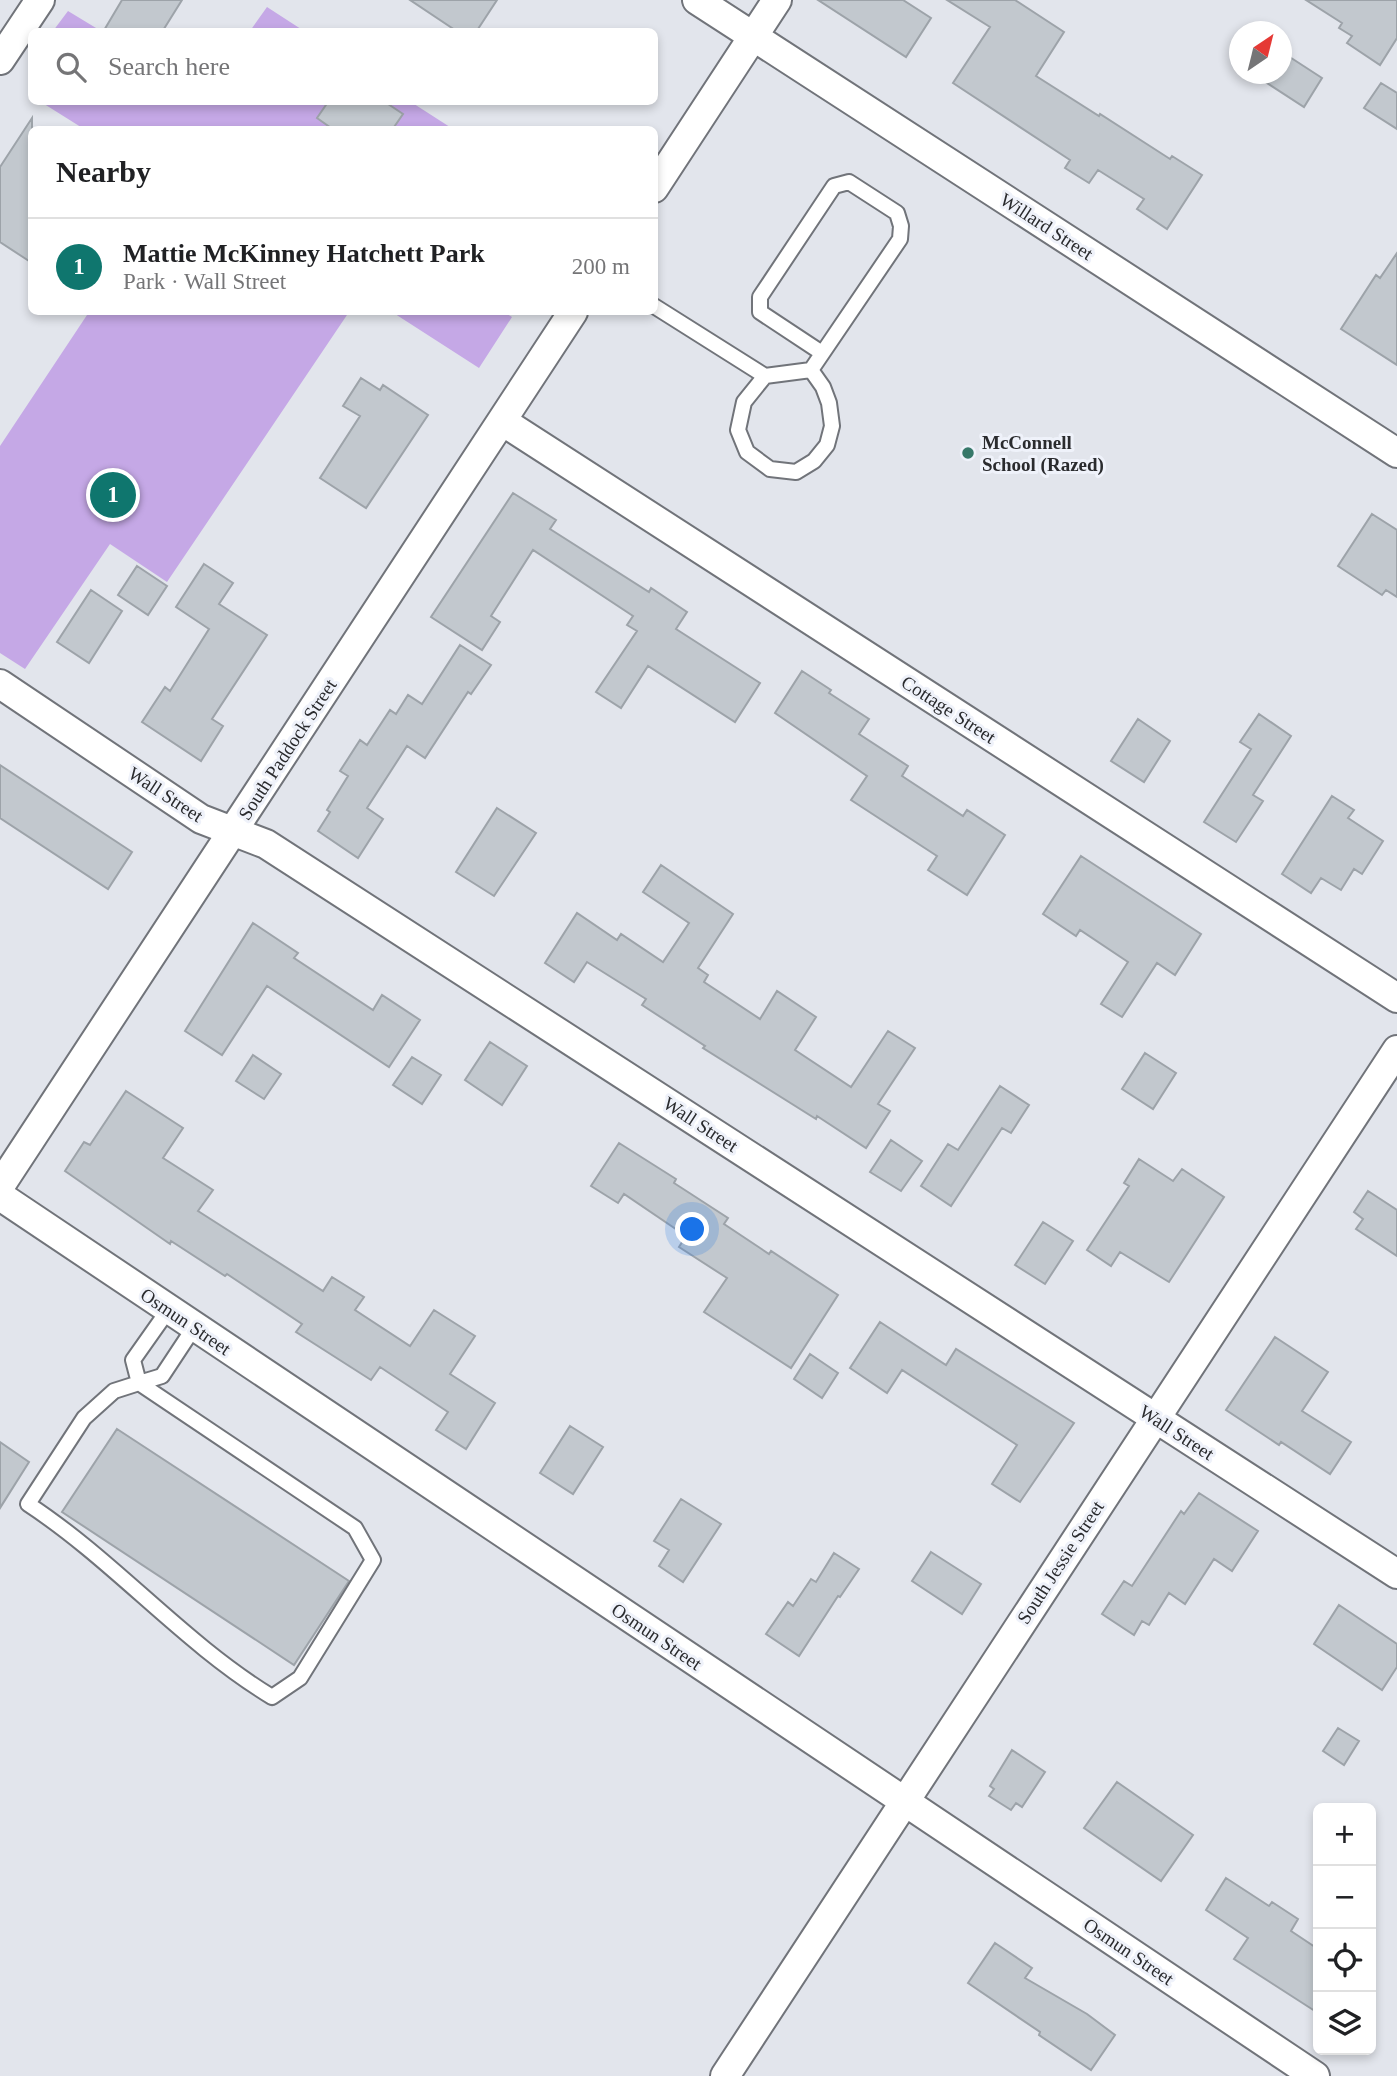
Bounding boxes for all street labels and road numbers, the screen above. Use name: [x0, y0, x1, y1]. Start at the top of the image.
street label: Willard Street: [996, 189, 1098, 265]
street label: Cottage Street: [898, 671, 1000, 748]
street label: South Paddock Street: [234, 674, 341, 824]
street label: Wall Street: [125, 763, 207, 827]
street label: Wall Street: [660, 1093, 742, 1157]
street label: Osmun Street: [137, 1284, 235, 1360]
street label: Wall Street: [1136, 1401, 1218, 1465]
street label: South Jessie Street: [1013, 1496, 1108, 1628]
street label: Osmun Street: [608, 1599, 706, 1675]
street label: Osmun Street: [1080, 1914, 1178, 1990]

